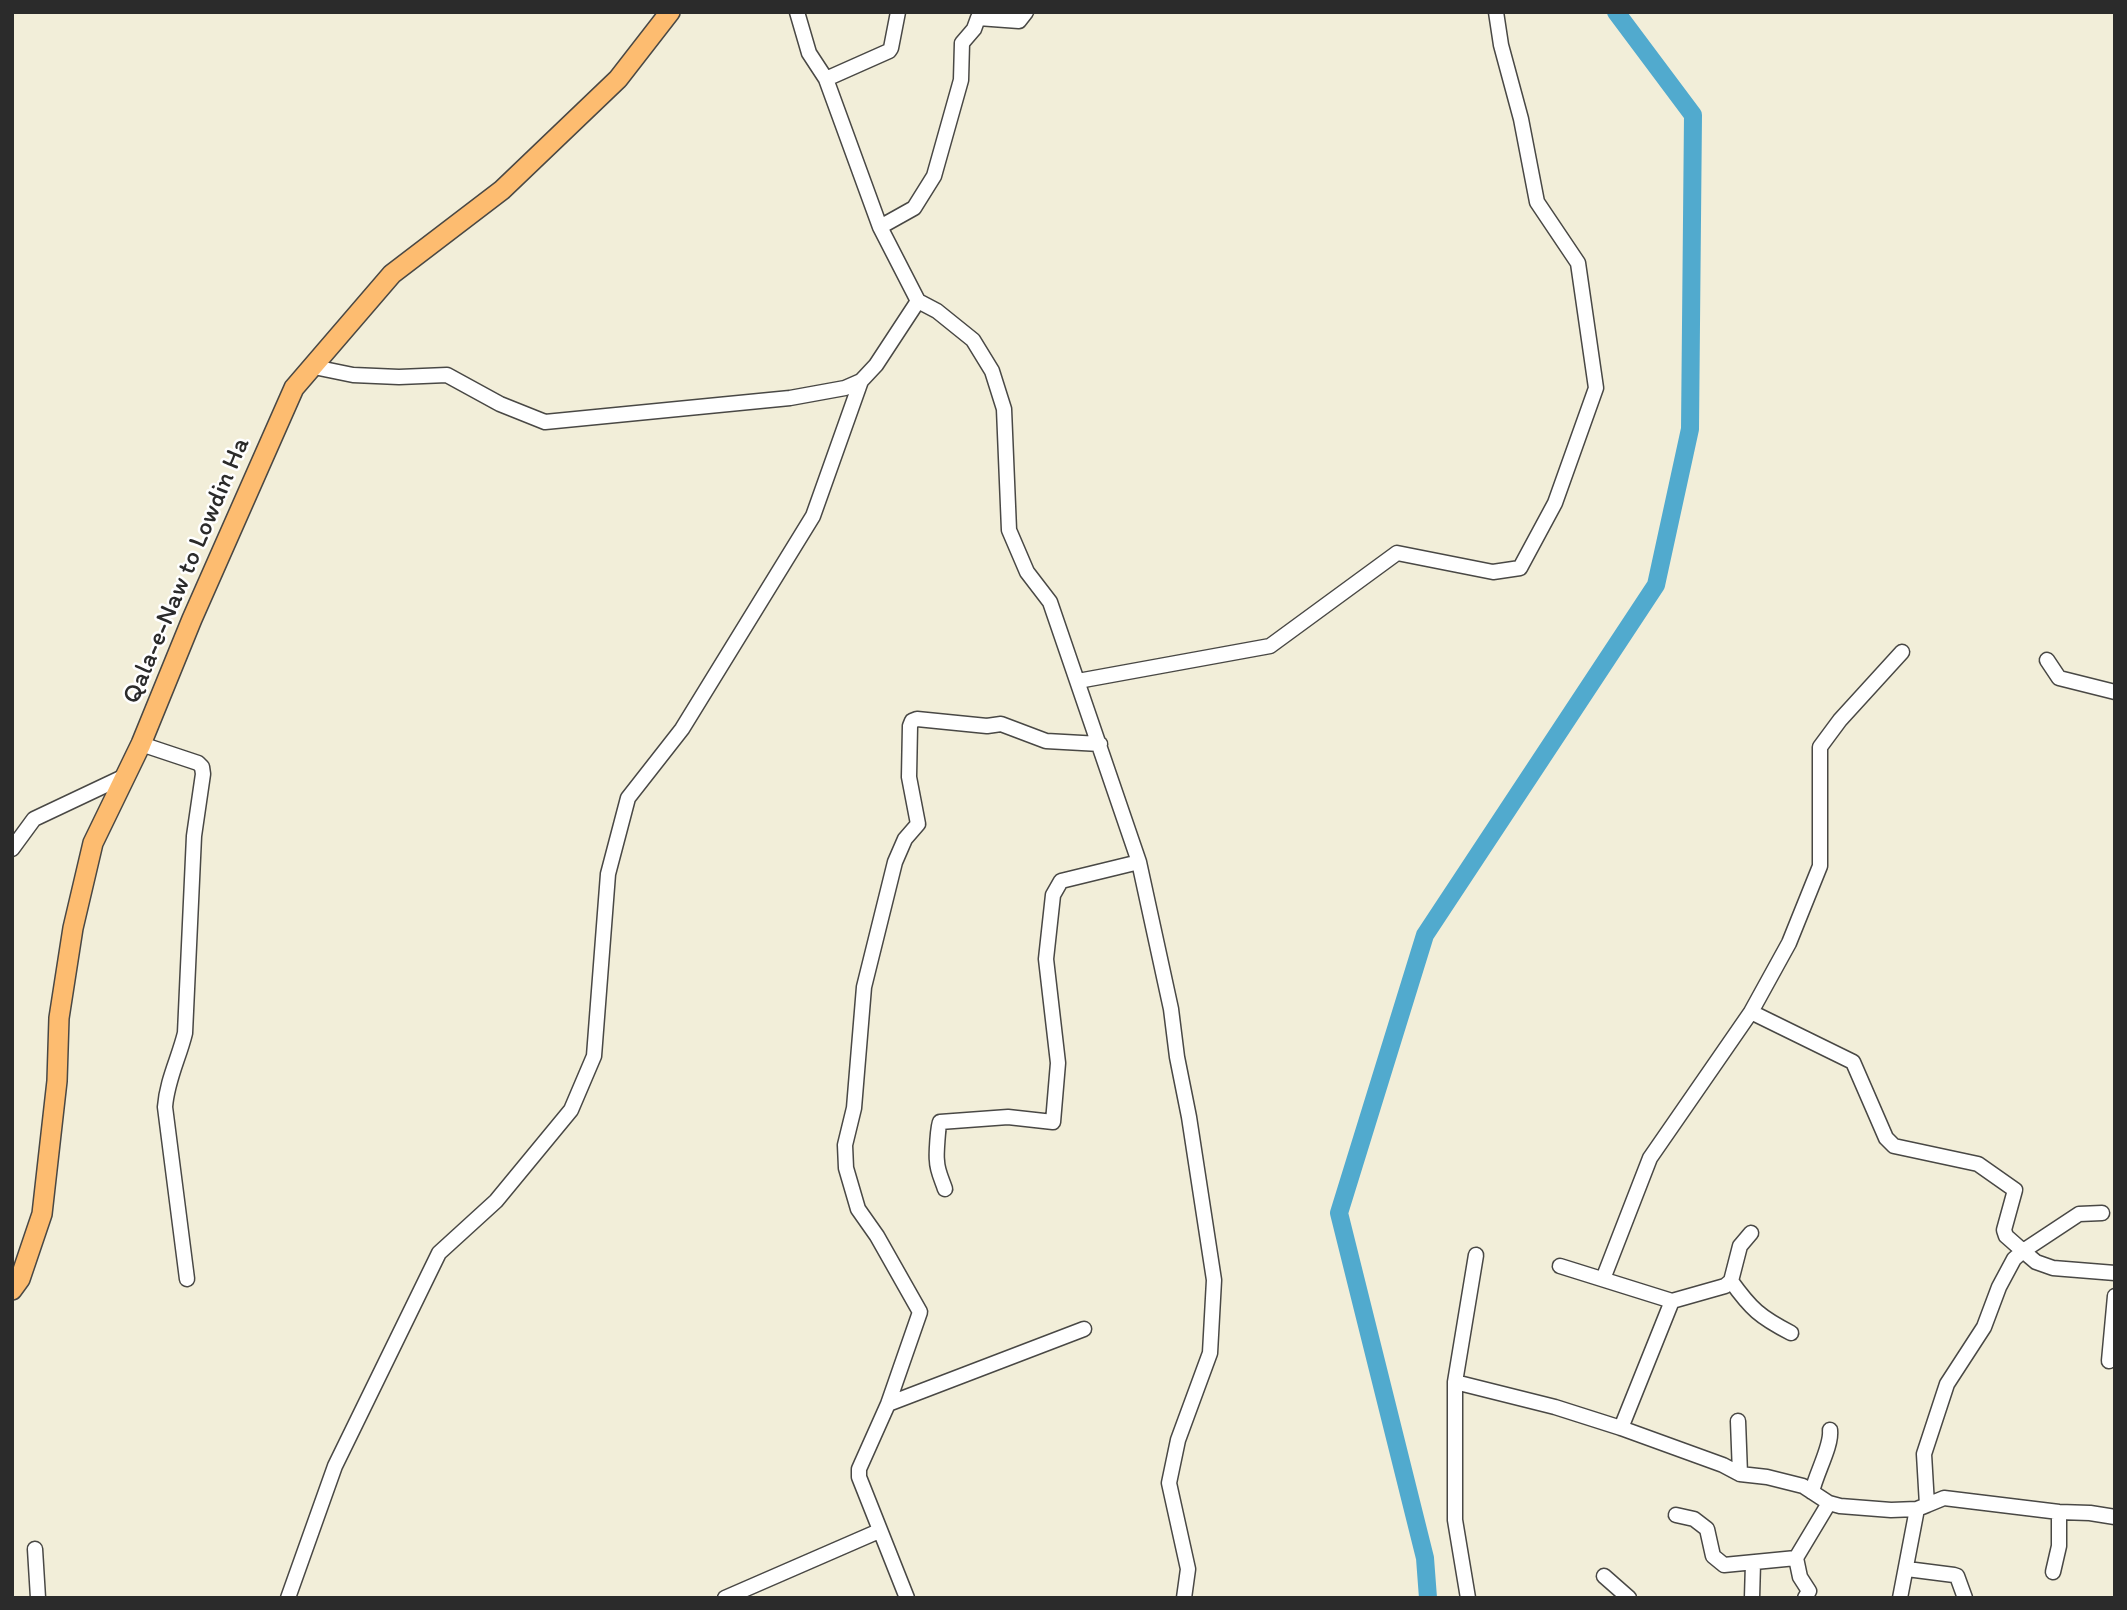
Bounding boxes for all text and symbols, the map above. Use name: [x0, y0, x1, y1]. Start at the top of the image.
street label: Qala-e-Naw to Lowdin Ha: [117, 433, 257, 709]

